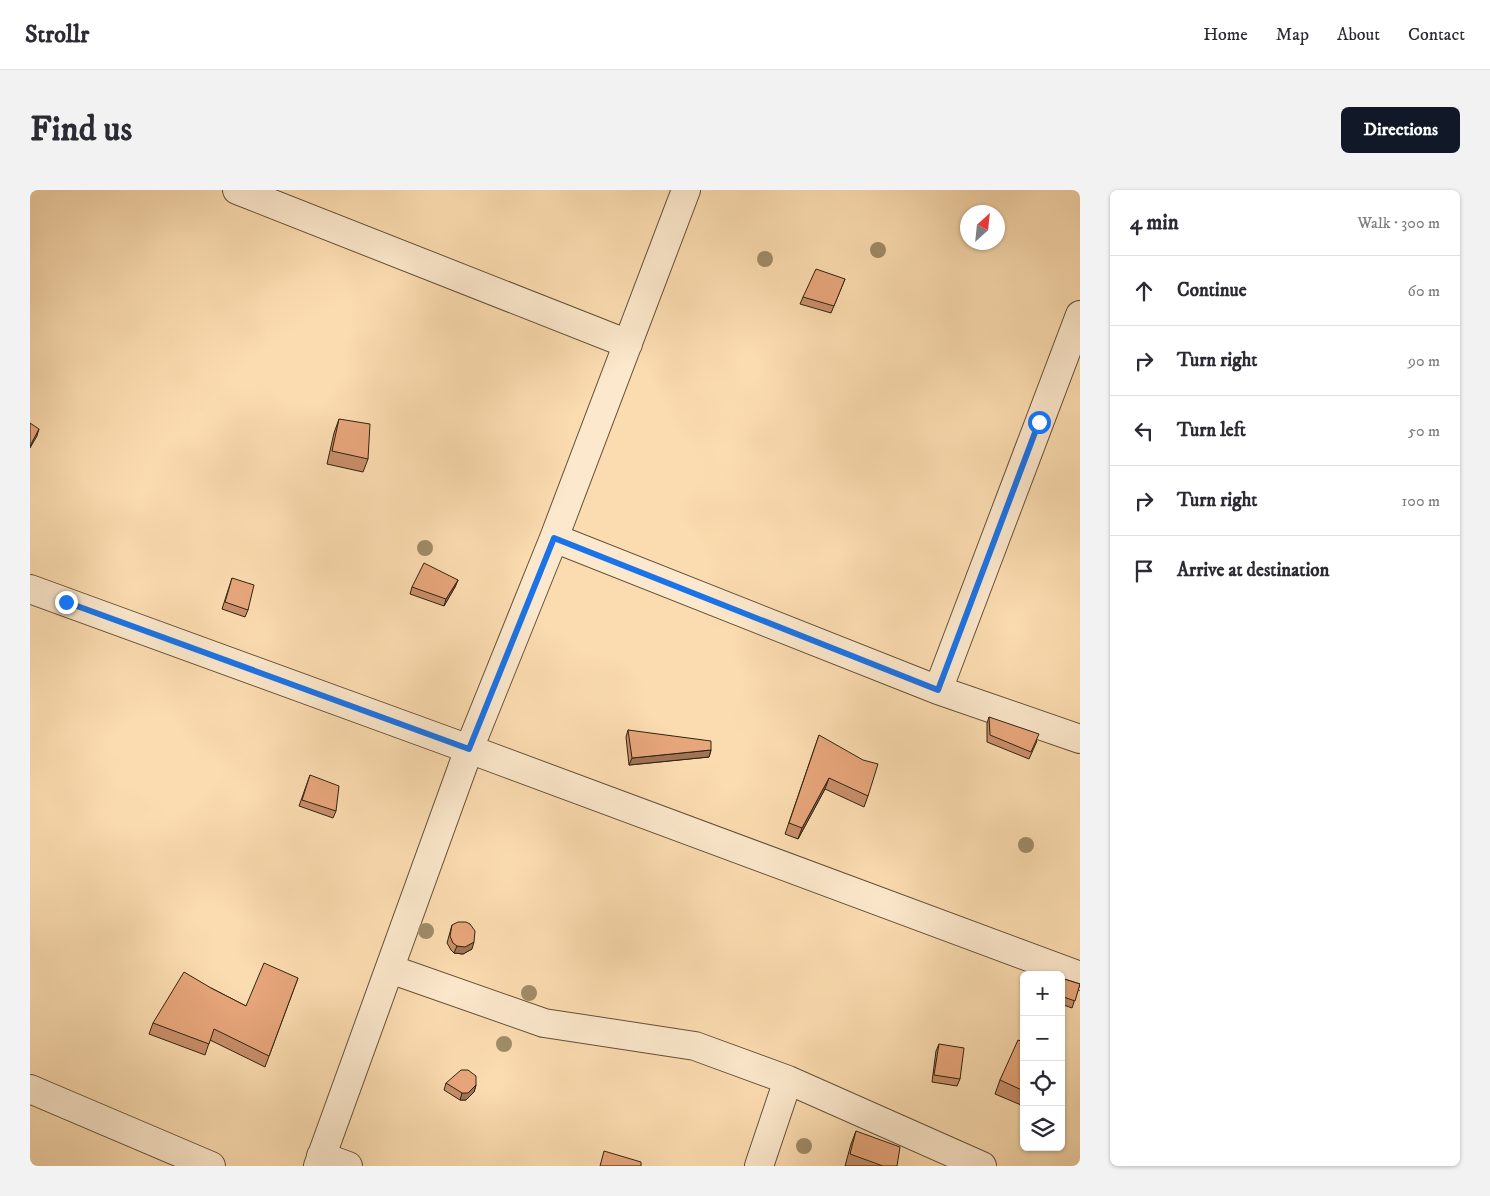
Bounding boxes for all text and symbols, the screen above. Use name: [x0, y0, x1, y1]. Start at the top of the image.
text: Strollr: [25, 20, 89, 50]
text: Home: [1203, 24, 1248, 46]
text: Map: [1276, 24, 1309, 46]
text: About: [1337, 24, 1380, 46]
text: Contact: [1408, 24, 1465, 46]
button: Directions: [1341, 107, 1460, 153]
text: Find us: [30, 108, 132, 152]
north arrow: [960, 205, 1005, 250]
text: 4 min: [1130, 210, 1179, 236]
text: Walk · 300 m: [1357, 213, 1440, 233]
icon: ahead: [1130, 277, 1158, 305]
text: Continue: [1177, 279, 1247, 302]
text: 60 m: [1408, 281, 1440, 301]
icon: right: [1130, 347, 1158, 375]
text: Turn right: [1177, 349, 1257, 372]
text: 90 m: [1408, 351, 1440, 371]
route start: [1028, 411, 1051, 434]
icon: left: [1130, 417, 1158, 445]
text: Turn left: [1177, 419, 1246, 442]
text: 50 m: [1408, 421, 1440, 441]
icon: right: [1130, 487, 1158, 515]
text: Turn right: [1177, 489, 1257, 512]
text: 100 m: [1402, 491, 1440, 511]
icon: arrive: [1130, 557, 1158, 585]
text: Arrive at destination: [1177, 559, 1329, 582]
route end: [55, 591, 78, 614]
map controls: [1020, 971, 1065, 1151]
button: +: [1020, 971, 1065, 1016]
button: −: [1020, 1016, 1065, 1061]
button: locate: [1020, 1061, 1065, 1106]
button: layers: [1020, 1106, 1065, 1151]

